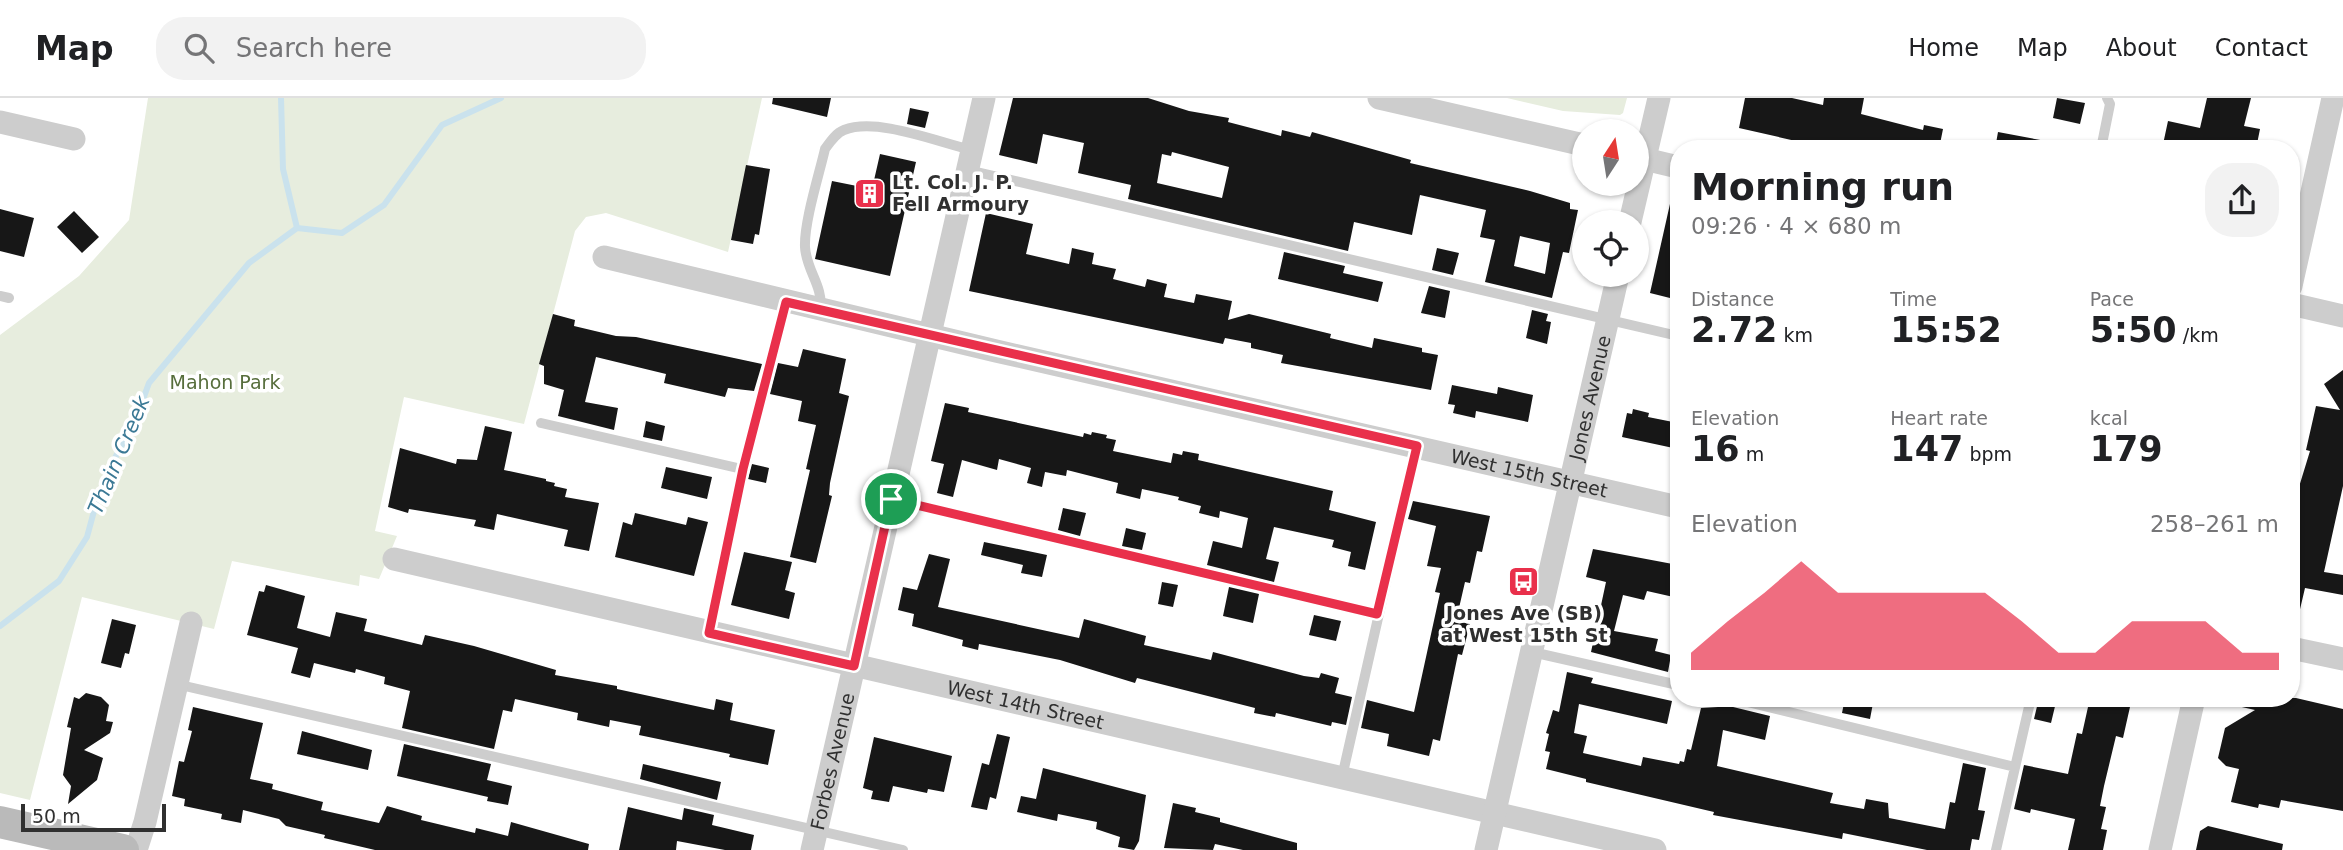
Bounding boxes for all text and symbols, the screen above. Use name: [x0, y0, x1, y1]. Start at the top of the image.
search box: [156, 17, 646, 80]
text: Map: [35, 29, 114, 68]
icon: search: [180, 29, 218, 67]
text: Search here: [236, 33, 392, 63]
text: Home: [1908, 34, 1979, 62]
text: Map: [2017, 34, 2068, 62]
text: About: [2106, 34, 2177, 62]
text: Contact: [2215, 34, 2308, 62]
north arrow: [1572, 119, 1648, 196]
map controls: [1572, 119, 1649, 287]
button: share: [2205, 163, 2279, 237]
text: Morning run: [1691, 165, 1954, 209]
place label: Lt. Col. J. P. Fell Armoury: [892, 171, 1030, 215]
building icon: Lt. Col. J. P. Fell Armoury: [852, 176, 886, 210]
button: locate: [1572, 210, 1649, 287]
text: 09:26 · 4 × 680 m: [1691, 213, 1901, 239]
text: Distance: [1691, 288, 1774, 310]
text: Time: [1890, 288, 1937, 310]
text: Pace: [2090, 288, 2134, 310]
text: 2.72: [1691, 310, 1777, 350]
text: 15:52: [1890, 310, 2002, 350]
text: 5:50: [2090, 310, 2177, 350]
text: km: [1777, 324, 1813, 346]
text: /km: [2177, 324, 2219, 346]
street label: Jones Avenue: [1565, 333, 1615, 463]
park label: Mahon Park: [170, 371, 280, 393]
water label: Thain Creek: [83, 391, 155, 518]
text: Elevation: [1691, 407, 1779, 429]
text: Heart rate: [1890, 407, 1988, 429]
text: kcal: [2090, 407, 2128, 429]
text: 16: [1691, 429, 1740, 469]
text: 147: [1890, 429, 1963, 469]
text: 179: [2090, 429, 2163, 469]
text: m: [1740, 443, 1764, 465]
text: bpm: [1963, 443, 2012, 465]
street label: West 15th Street: [1449, 444, 1610, 502]
pin: [861, 469, 921, 529]
icon: arrive: [872, 480, 910, 518]
text: Elevation: [1691, 511, 1798, 537]
text: 258–261 m: [2150, 511, 2279, 537]
bus stop icon: Jones Ave (SB) at West 15th St: [1507, 565, 1541, 599]
place label: Jones Ave (SB) at West 15th St: [1440, 602, 1608, 646]
street label: West 14th Street: [945, 676, 1106, 733]
street label: Forbes Avenue: [806, 691, 859, 832]
scale bar: [21, 801, 166, 833]
text: 50 m: [32, 805, 81, 827]

